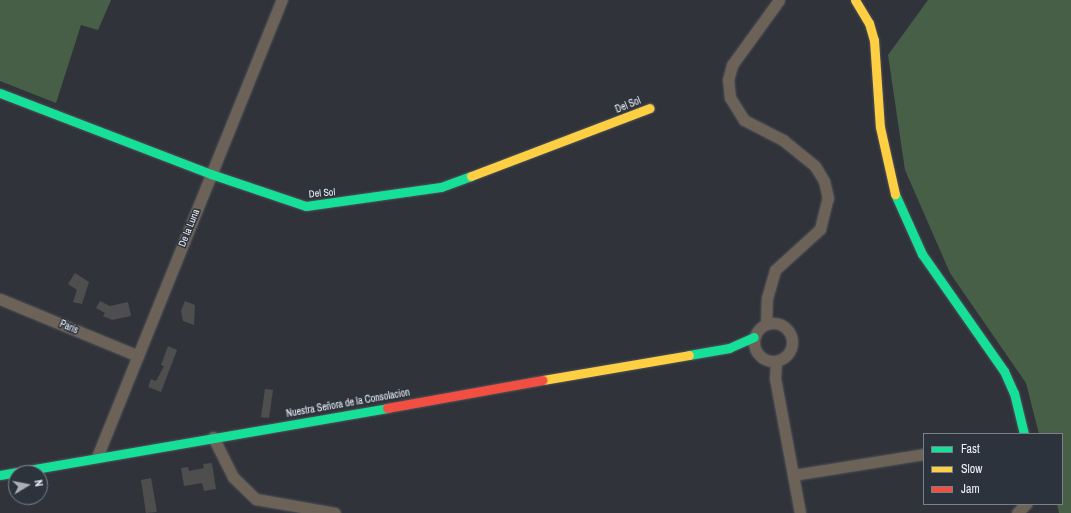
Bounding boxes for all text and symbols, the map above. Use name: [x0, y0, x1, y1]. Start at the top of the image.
street label: Del Sol: [613, 94, 643, 116]
street label: Del Sol: [308, 186, 336, 200]
street label: De la Luna: [176, 207, 202, 249]
street label: París: [58, 318, 80, 336]
street label: Nuestra Señora de la Consolacion: [285, 386, 411, 420]
legend: [923, 433, 1063, 505]
text: Fast: [961, 441, 980, 457]
text: Slow: [961, 461, 982, 477]
north arrow: [8, 465, 48, 505]
text: N: [31, 479, 46, 488]
text: Jam: [961, 481, 980, 497]

